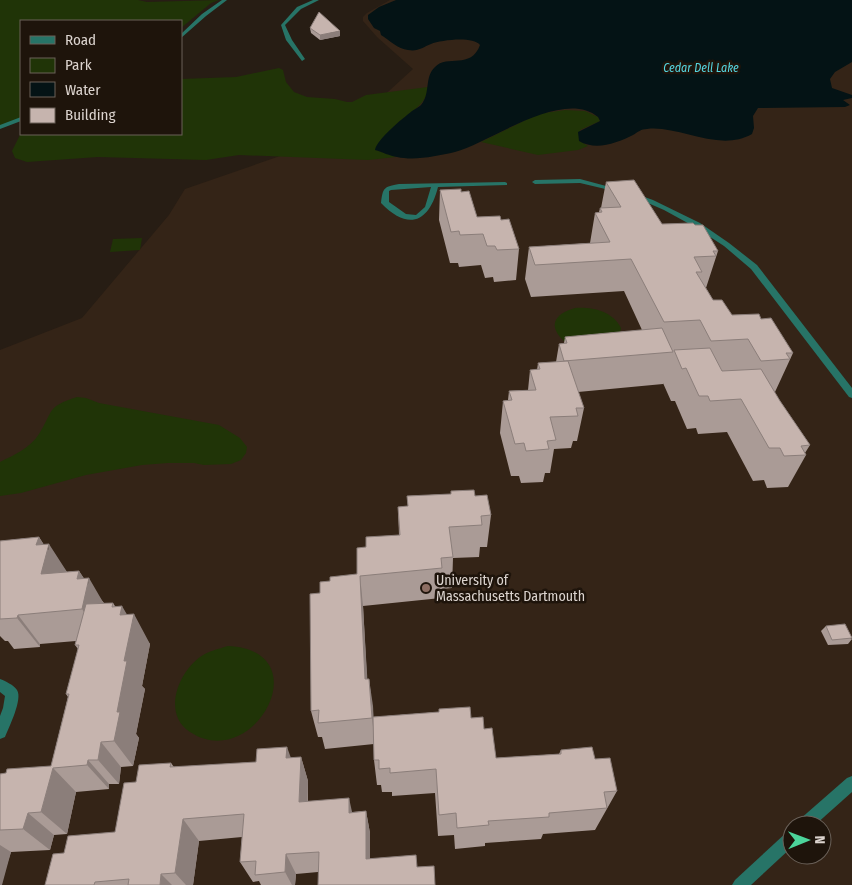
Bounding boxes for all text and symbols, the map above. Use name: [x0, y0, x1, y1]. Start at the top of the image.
legend: [20, 20, 182, 135]
text: Road: [65, 31, 96, 49]
text: Park: [65, 56, 92, 74]
water label: Cedar Dell Lake: [663, 61, 739, 75]
text: Water: [65, 81, 101, 99]
text: Building: [65, 106, 116, 124]
place label: University of Massachusetts Dartmouth: [436, 572, 585, 605]
marker: University of Massachusetts Dartmouth: [420, 582, 432, 594]
north arrow: [782, 815, 832, 865]
text: N: [811, 835, 828, 844]

